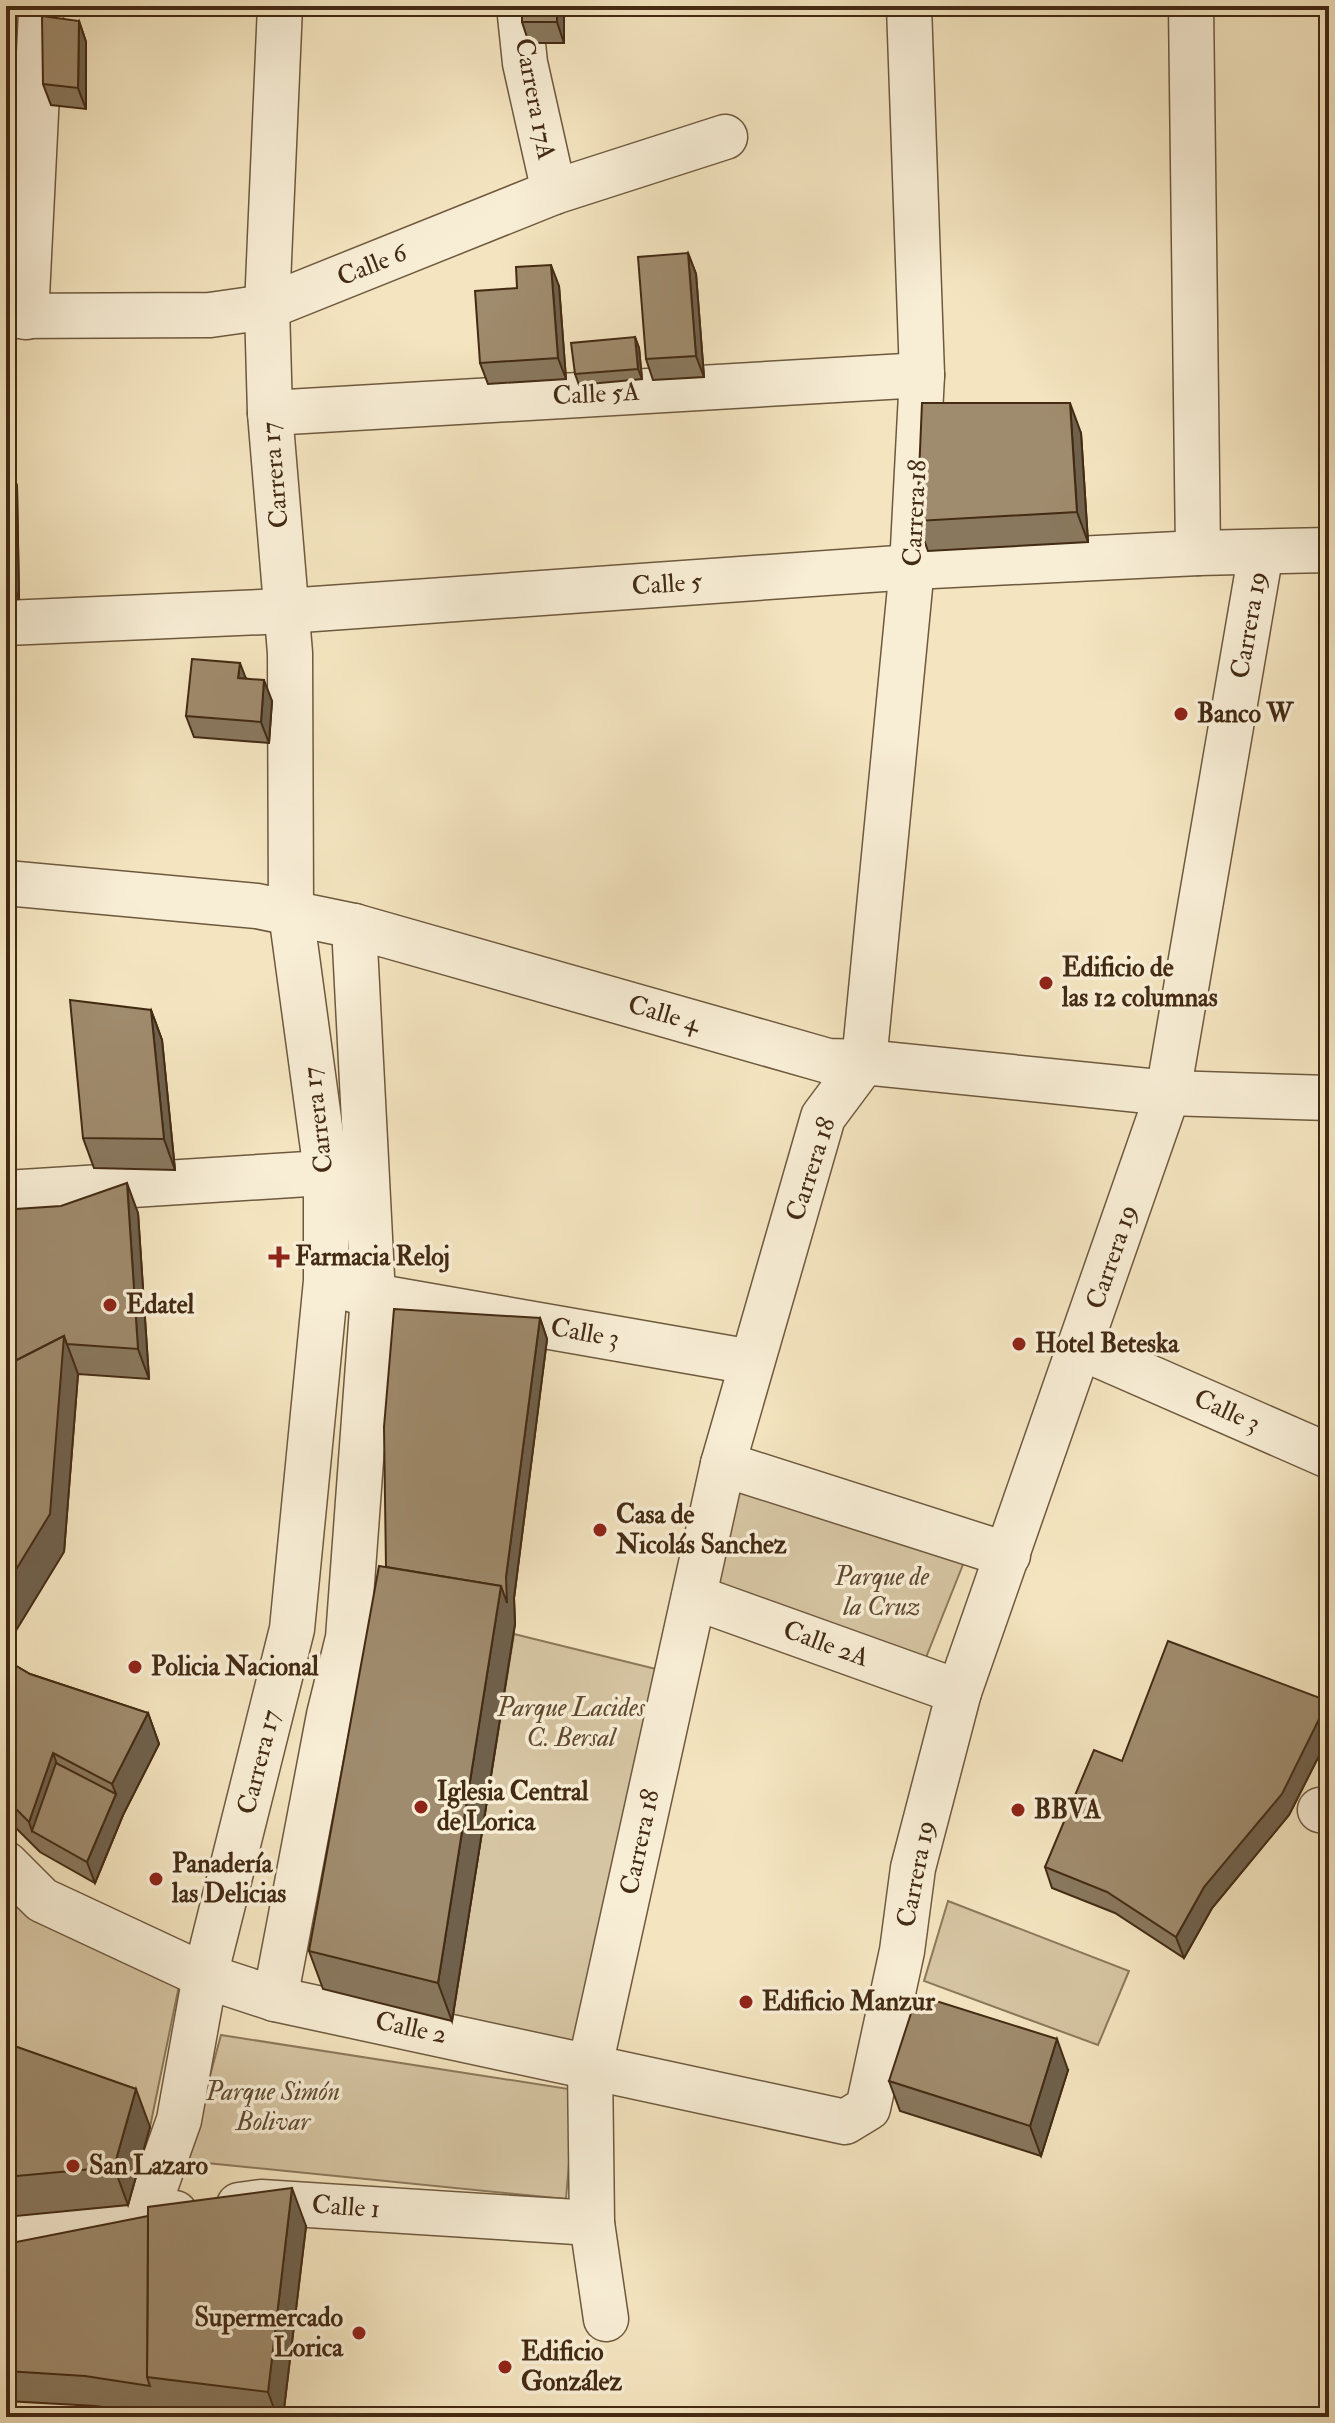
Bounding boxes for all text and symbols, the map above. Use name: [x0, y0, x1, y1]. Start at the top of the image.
street label: Carrera 17A: [508, 35, 563, 163]
street label: Calle 6: [332, 236, 413, 293]
street label: Calle 5A: [552, 376, 641, 412]
street label: Carrera 17: [254, 420, 296, 530]
street label: Carrera 18: [896, 459, 934, 567]
street label: Calle 5: [631, 566, 704, 602]
street label: Carrera 19: [1224, 569, 1274, 681]
place label: Banco W: [1197, 698, 1294, 730]
marker: Banco W: [1172, 705, 1190, 723]
place label: Edificio de las 12 columnas: [1061, 952, 1218, 1014]
marker: Edificio de las 12 columnas: [1037, 974, 1055, 992]
street label: Calle 4: [624, 989, 705, 1040]
street label: Carrera 17: [296, 1065, 340, 1175]
street label: Carrera 18: [779, 1113, 843, 1225]
street label: Carrera 19: [1079, 1201, 1145, 1313]
place label: Farmacia Reloj: [295, 1241, 450, 1273]
marker: Farmacia Reloj: [270, 1248, 288, 1266]
place label: Edatel: [126, 1289, 195, 1321]
marker: Edatel: [101, 1296, 119, 1314]
street label: Calle 3: [548, 1311, 622, 1355]
place label: Hotel Beteska: [1035, 1328, 1180, 1360]
marker: Hotel Beteska: [1010, 1335, 1028, 1353]
street label: Calle 3: [1189, 1382, 1265, 1440]
place label: Casa de Nicolás Sanchez: [615, 1499, 787, 1561]
marker: Casa de Nicolás Sanchez: [591, 1521, 609, 1539]
park label: Parque de la Cruz: [834, 1561, 930, 1623]
street label: Calle 2A: [779, 1614, 874, 1674]
place label: Policia Nacional: [151, 1651, 319, 1683]
marker: Policia Nacional: [126, 1658, 144, 1676]
park label: Parque Lacides C. Bersal: [496, 1692, 646, 1754]
street label: Carrera 17: [231, 1706, 287, 1818]
place label: Iglesia Central de Lorica: [437, 1776, 589, 1838]
street label: Carrera 18: [613, 1786, 667, 1898]
place label: BBVA: [1034, 1794, 1102, 1826]
marker: Iglesia Central de Lorica: [412, 1798, 430, 1816]
marker: BBVA: [1009, 1801, 1027, 1819]
street label: Carrera 19: [890, 1818, 942, 1930]
place label: Panadería las Delicias: [171, 1848, 286, 1910]
marker: Panadería las Delicias: [147, 1870, 165, 1888]
place label: Edificio Manzur: [762, 1986, 935, 2018]
marker: Edificio Manzur: [737, 1993, 755, 2011]
street label: Calle 2: [372, 2005, 450, 2051]
park label: Parque Simón Bolivar: [205, 2076, 340, 2138]
place label: San Lazaro: [89, 2150, 208, 2182]
marker: San Lazaro: [64, 2157, 82, 2175]
street label: Calle 1: [311, 2189, 381, 2225]
place label: Supermercado Lorica: [194, 2302, 344, 2364]
marker: Supermercado Lorica: [350, 2324, 368, 2342]
place label: Edificio González: [521, 2336, 622, 2398]
marker: Edificio González: [496, 2358, 514, 2376]

